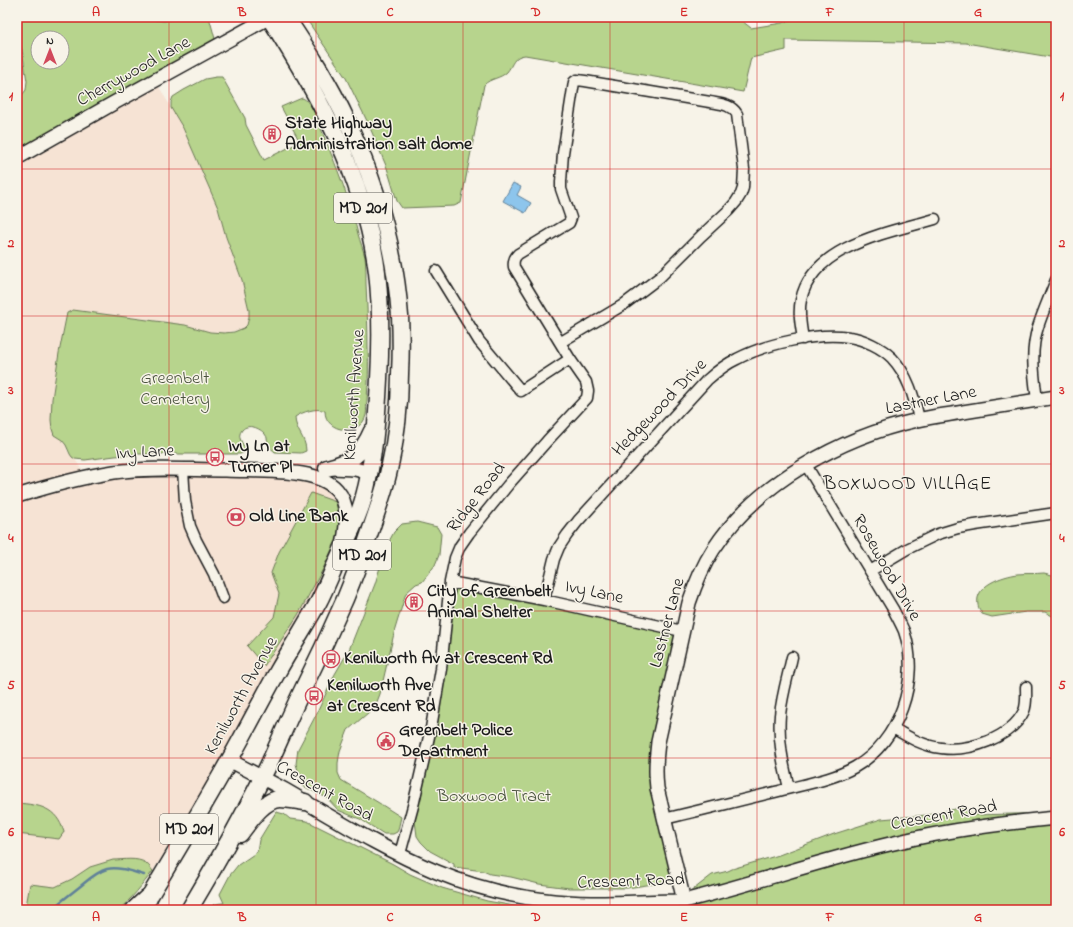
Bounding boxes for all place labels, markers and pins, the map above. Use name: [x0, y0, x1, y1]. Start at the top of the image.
place label: State Highway Administration salt dome: [285, 111, 473, 158]
building icon: State Highway Administration salt dome: [262, 124, 282, 144]
place label: Ivy Ln at Turner Pl: [228, 434, 292, 481]
bus stop icon: Ivy Ln at Turner Pl: [205, 447, 225, 467]
place label: Old Line Bank: [249, 504, 350, 530]
bank icon: Old Line Bank: [226, 507, 246, 527]
place label: City of Greenbelt Animal Shelter: [427, 579, 552, 626]
building icon: City of Greenbelt Animal Shelter: [404, 592, 424, 612]
place label: Kenilworth Av at Crescent Rd: [344, 646, 554, 672]
bus stop icon: Kenilworth Av at Crescent Rd: [321, 649, 341, 669]
place label: Kenilworth Ave at Crescent Rd: [327, 673, 436, 720]
bus stop icon: Kenilworth Ave at Crescent Rd: [304, 686, 324, 706]
place label: Greenbelt Police Department: [398, 718, 513, 765]
public building icon: Greenbelt Police Department: [376, 731, 396, 751]

